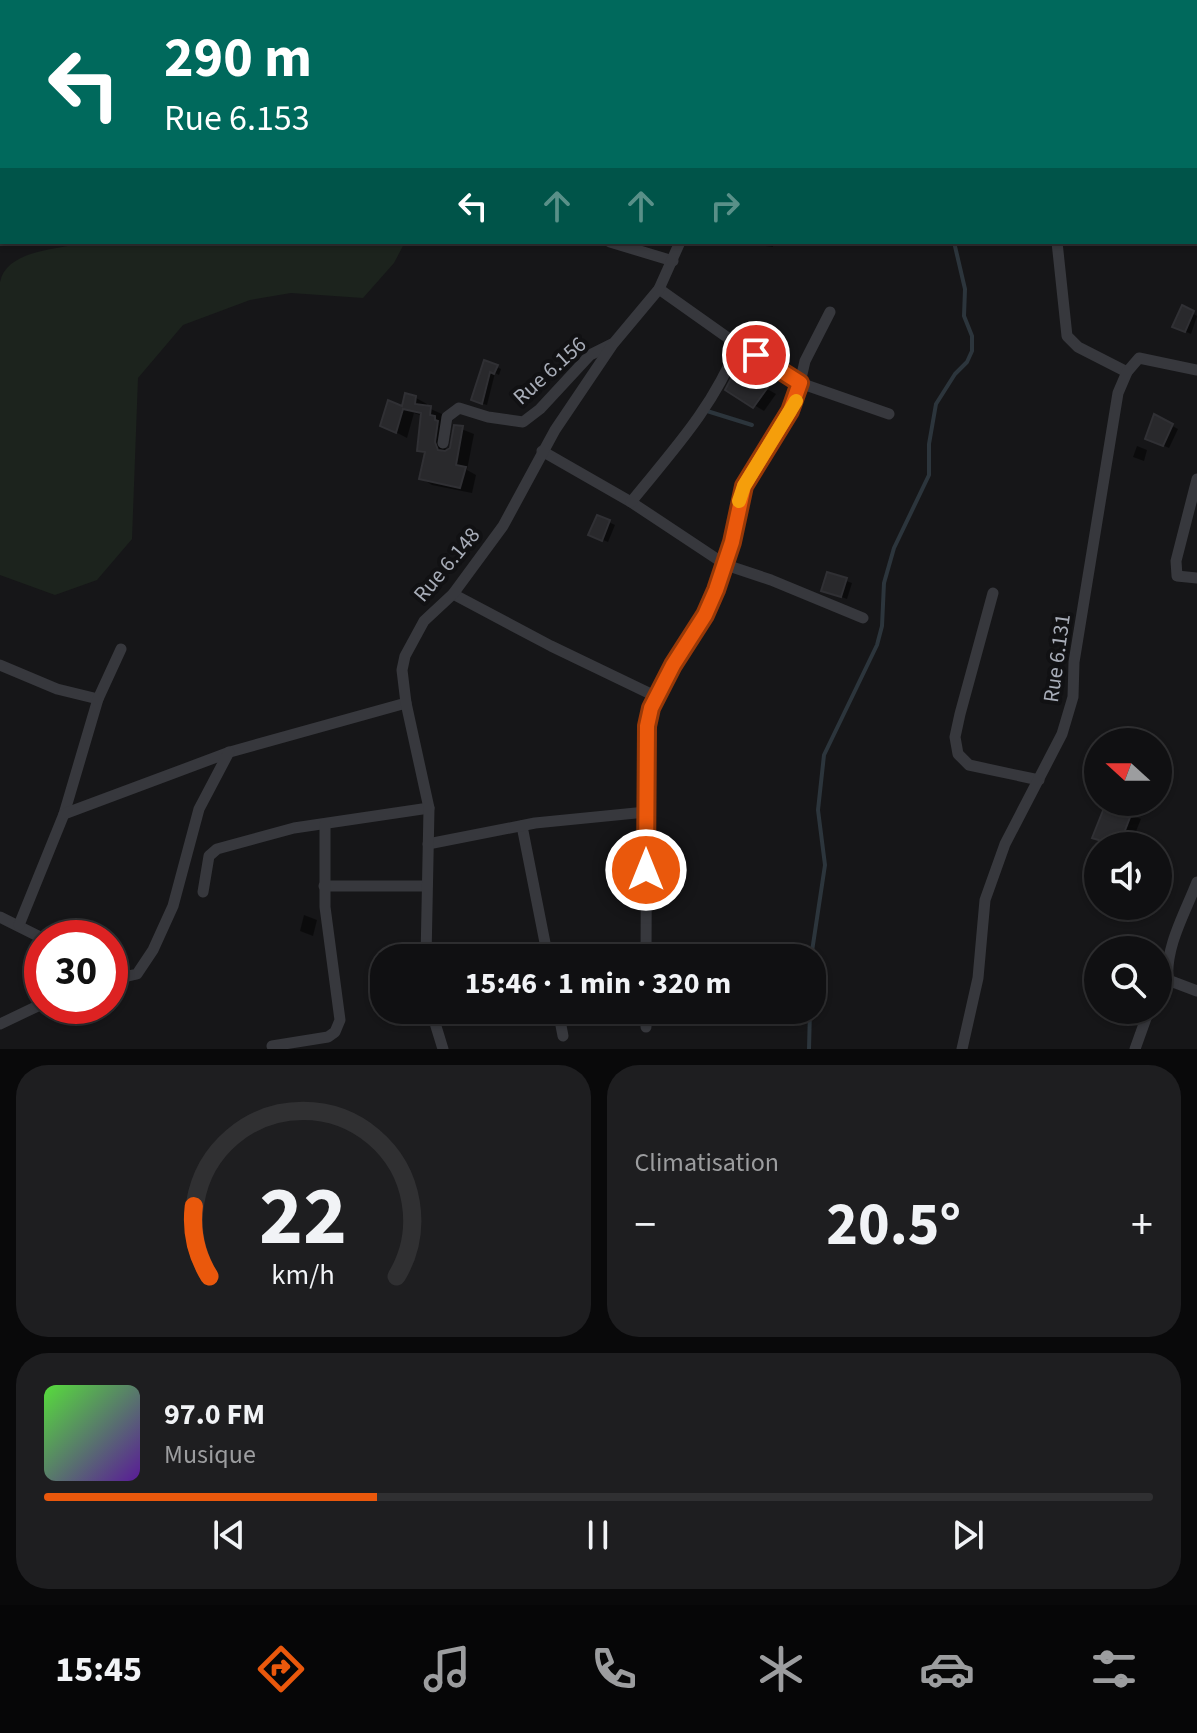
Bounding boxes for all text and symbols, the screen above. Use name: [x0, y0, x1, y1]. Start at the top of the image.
text: 290 m: [164, 19, 312, 98]
icon: left: [32, 32, 136, 136]
text: Rue 6.153: [164, 93, 310, 144]
icon: left: [451, 184, 495, 228]
icon: ahead: [535, 184, 579, 228]
icon: ahead: [619, 184, 663, 228]
icon: right: [703, 184, 747, 228]
pin: [722, 321, 790, 389]
street label: Rue 6.156: [506, 329, 593, 412]
icon: arrive: [734, 333, 778, 377]
street label: Rue 6.148: [406, 520, 488, 609]
street label: Rue 6.131: [1035, 612, 1079, 704]
north arrow: [1084, 728, 1172, 816]
map controls: [1084, 728, 1172, 1024]
position arrow: [604, 828, 688, 912]
button: sound: [1084, 832, 1172, 920]
speed limit sign: 30: [24, 920, 128, 1024]
button: search: [1084, 936, 1172, 1024]
text: 15:46 · 1 min · 320 m: [465, 962, 731, 1005]
text: Climatisation: [635, 1144, 779, 1181]
text: 22: [259, 1158, 347, 1276]
text: 20.5°: [826, 1183, 961, 1268]
text: −: [635, 1194, 656, 1257]
text: +: [1131, 1194, 1153, 1257]
text: km/h: [272, 1255, 335, 1295]
text: 97.0 FM: [164, 1393, 265, 1436]
text: Musique: [164, 1436, 256, 1473]
icon: previous: [207, 1513, 251, 1557]
icon: pause: [576, 1513, 620, 1557]
icon: next: [946, 1513, 990, 1557]
icon: directions: [253, 1641, 309, 1697]
icon: music: [419, 1641, 475, 1697]
icon: phone: [586, 1641, 642, 1697]
icon: climate: [753, 1641, 809, 1697]
icon: car: [919, 1641, 975, 1697]
icon: filters: [1086, 1641, 1142, 1697]
text: 15:45: [55, 1644, 142, 1695]

